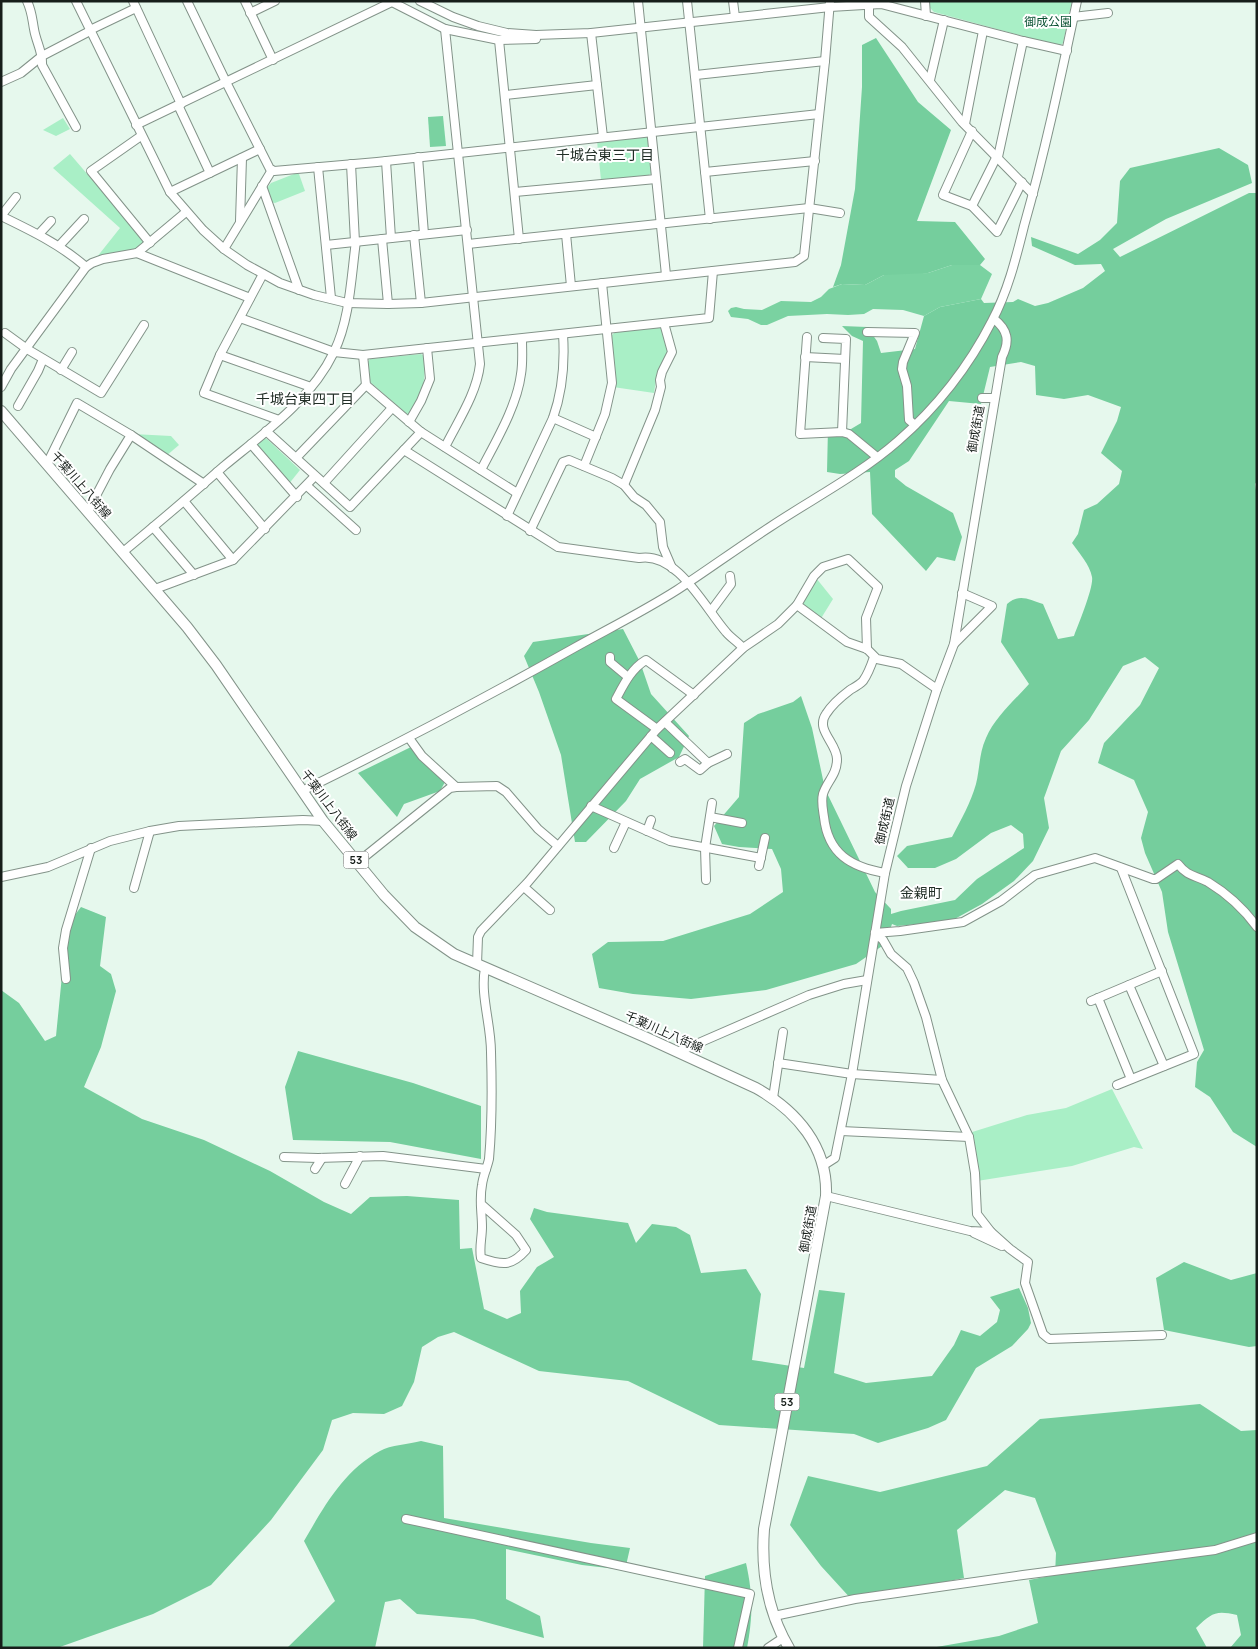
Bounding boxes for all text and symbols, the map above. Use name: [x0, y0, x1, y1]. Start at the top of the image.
park label: 御成公園: [1024, 13, 1072, 30]
district label: 千城台東三丁目: [556, 145, 654, 164]
district label: 千城台東四丁目: [256, 389, 354, 408]
street label: 御成街道: [963, 404, 988, 454]
street label: 千葉川上八街線: [47, 447, 115, 522]
street label: 千葉川上八街線: [297, 766, 361, 843]
street label: 御成街道: [871, 796, 898, 846]
road number: 53: [344, 852, 368, 868]
district label: 金親町: [900, 883, 942, 902]
street label: 千葉川上八街線: [622, 1007, 706, 1056]
street label: 御成街道: [795, 1204, 820, 1254]
road number: 53: [774, 1394, 800, 1410]

